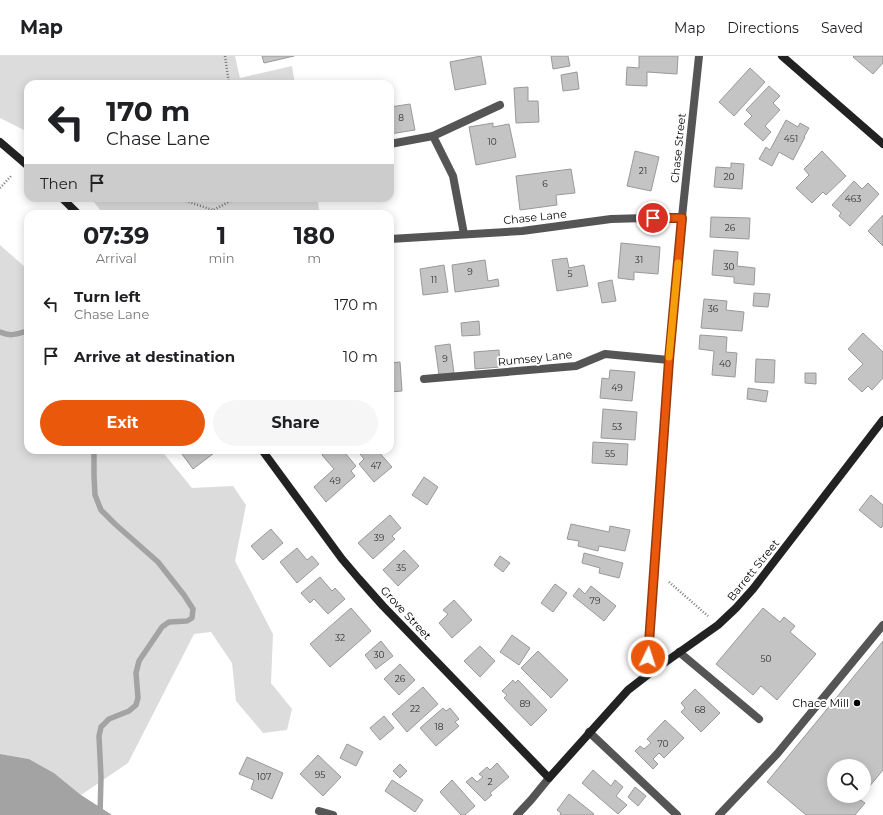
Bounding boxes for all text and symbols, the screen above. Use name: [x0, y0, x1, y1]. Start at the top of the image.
text: Map: [20, 16, 63, 39]
text: Map: [674, 19, 705, 37]
text: Directions: [727, 19, 799, 37]
text: Saved: [821, 19, 863, 37]
text: 170 m: [106, 94, 190, 128]
icon: left: [40, 96, 92, 148]
house number: 8: [398, 112, 404, 123]
street label: Chase Street: [667, 112, 689, 183]
text: Chase Lane: [106, 128, 210, 150]
house number: 451: [784, 133, 798, 144]
house number: 10: [487, 136, 497, 147]
house number: 21: [639, 165, 647, 176]
house number: 20: [723, 171, 735, 182]
icon: arrive: [86, 172, 108, 194]
text: Then: [40, 174, 78, 193]
house number: 6: [542, 178, 548, 189]
house number: 463: [845, 193, 861, 204]
pin: [636, 201, 670, 235]
street label: Chase Lane: [503, 207, 568, 227]
icon: arrive: [642, 207, 664, 229]
text: 07:39: [83, 221, 149, 250]
text: 1: [217, 221, 226, 250]
text: 180: [293, 221, 335, 250]
house number: 26: [725, 222, 736, 233]
text: Arrival: [96, 250, 137, 266]
text: min: [208, 250, 234, 266]
text: m: [307, 250, 321, 266]
house number: 31: [635, 254, 643, 265]
house number: 30: [723, 261, 735, 272]
house number: 9: [467, 266, 473, 277]
house number: 5: [567, 268, 573, 279]
house number: 11: [431, 274, 437, 285]
text: Turn left: [74, 287, 141, 306]
icon: left: [40, 293, 62, 315]
text: 170 m: [334, 295, 378, 314]
house number: 36: [708, 303, 719, 314]
text: Chase Lane: [74, 306, 149, 322]
icon: arrive: [40, 345, 62, 367]
text: Arrive at destination: [74, 347, 235, 366]
text: 10 m: [343, 347, 378, 366]
street label: Rumsey Lane: [497, 347, 573, 369]
house number: 9: [442, 353, 448, 364]
house number: 40: [719, 358, 731, 369]
house number: 49: [611, 382, 623, 393]
button: Exit: [40, 400, 205, 446]
button: Share: [213, 400, 378, 446]
house number: 53: [612, 421, 622, 432]
house number: 55: [605, 448, 615, 459]
house number: 47: [371, 460, 381, 471]
house number: 49: [329, 475, 341, 486]
house number: 39: [374, 532, 385, 543]
street label: Barrett Street: [724, 536, 782, 604]
house number: 35: [396, 562, 406, 573]
street label: Grove Street: [378, 583, 435, 643]
house number: 79: [590, 595, 601, 606]
house number: 32: [335, 632, 345, 643]
position arrow: [627, 636, 669, 678]
house number: 30: [373, 649, 385, 660]
house number: 50: [760, 653, 772, 664]
house number: 26: [395, 673, 406, 684]
place label: Chace Mill: [792, 696, 849, 710]
house number: 89: [519, 698, 531, 709]
marker: Chace Mill: [852, 698, 862, 708]
house number: 22: [410, 703, 420, 714]
house number: 68: [694, 704, 706, 715]
house number: 18: [435, 721, 444, 732]
house number: 70: [657, 738, 669, 749]
map controls: [827, 759, 871, 803]
button: search: [827, 759, 871, 803]
house number: 95: [315, 769, 325, 780]
house number: 107: [257, 771, 271, 782]
house number: 2: [487, 776, 493, 787]

